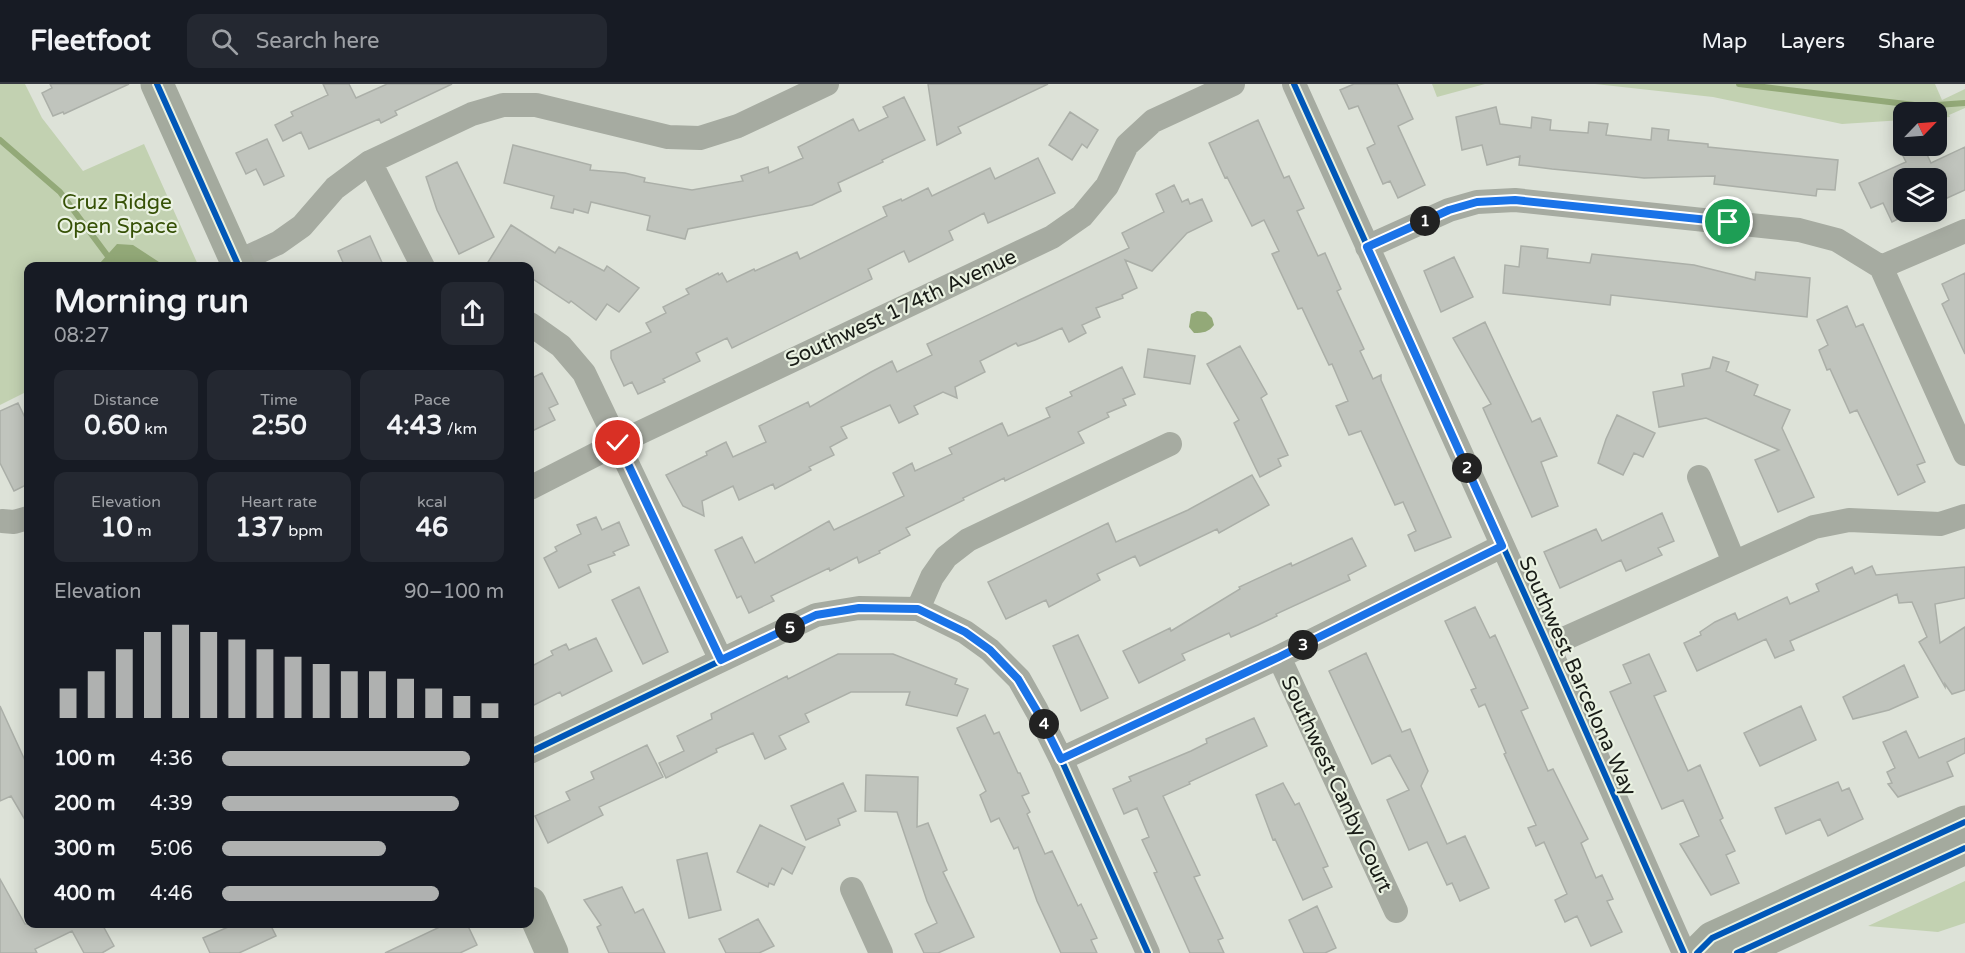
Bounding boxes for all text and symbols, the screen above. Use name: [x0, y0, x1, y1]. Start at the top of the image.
search box: [187, 14, 607, 68]
text: Fleetfoot: [30, 24, 151, 58]
icon: search: [208, 25, 241, 58]
text: Search here: [256, 28, 379, 54]
text: Map: [1702, 29, 1747, 54]
text: Layers: [1780, 29, 1845, 54]
text: Share: [1878, 29, 1935, 54]
north arrow: [1893, 102, 1947, 156]
map controls: [1893, 102, 1947, 222]
button: layers: [1893, 168, 1947, 222]
park label: Cruz Ridge Open Space: [56, 190, 178, 239]
pin: [1702, 196, 1753, 247]
icon: arrive: [1711, 205, 1744, 238]
pin: 1: [1410, 206, 1440, 236]
text: 1: [1420, 211, 1430, 231]
street label: Southwest 174th Avenue: [782, 244, 1021, 373]
text: Morning run: [54, 282, 249, 321]
button: share: [441, 282, 504, 345]
text: 08:27: [54, 324, 109, 348]
text: Distance: [93, 390, 159, 410]
text: Time: [260, 390, 298, 410]
text: Pace: [414, 390, 450, 410]
text: 0.60: [84, 410, 140, 441]
text: 2:50: [251, 410, 307, 441]
text: 4:43: [387, 410, 443, 441]
pin: [592, 417, 643, 468]
text: km: [140, 419, 168, 439]
text: /km: [443, 419, 477, 439]
icon: check: [601, 426, 634, 459]
pin: 2: [1452, 453, 1482, 483]
text: 2: [1462, 458, 1472, 478]
text: Elevation: [91, 492, 161, 512]
text: Heart rate: [241, 492, 317, 512]
text: kcal: [417, 492, 447, 512]
text: 10: [100, 512, 133, 543]
text: 137: [235, 512, 284, 543]
text: 46: [416, 512, 448, 543]
text: m: [133, 521, 152, 541]
text: bpm: [284, 521, 323, 541]
street label: Southwest Barcelona Way: [1513, 553, 1642, 800]
text: Elevation: [54, 580, 141, 604]
text: 90–100 m: [404, 580, 504, 604]
pin: 5: [775, 613, 805, 643]
text: 5: [785, 618, 795, 638]
pin: 3: [1288, 630, 1318, 660]
text: 3: [1298, 635, 1308, 655]
street label: Southwest Canby Court: [1275, 672, 1398, 896]
pin: 4: [1029, 709, 1059, 739]
text: 4: [1039, 714, 1049, 734]
text: 100 m: [54, 747, 115, 771]
text: 4:36: [150, 747, 193, 771]
text: 200 m: [54, 792, 115, 816]
text: 4:39: [150, 792, 193, 816]
text: 300 m: [54, 837, 115, 861]
text: 5:06: [150, 837, 193, 861]
text: 400 m: [54, 882, 115, 906]
text: 4:46: [150, 882, 193, 906]

